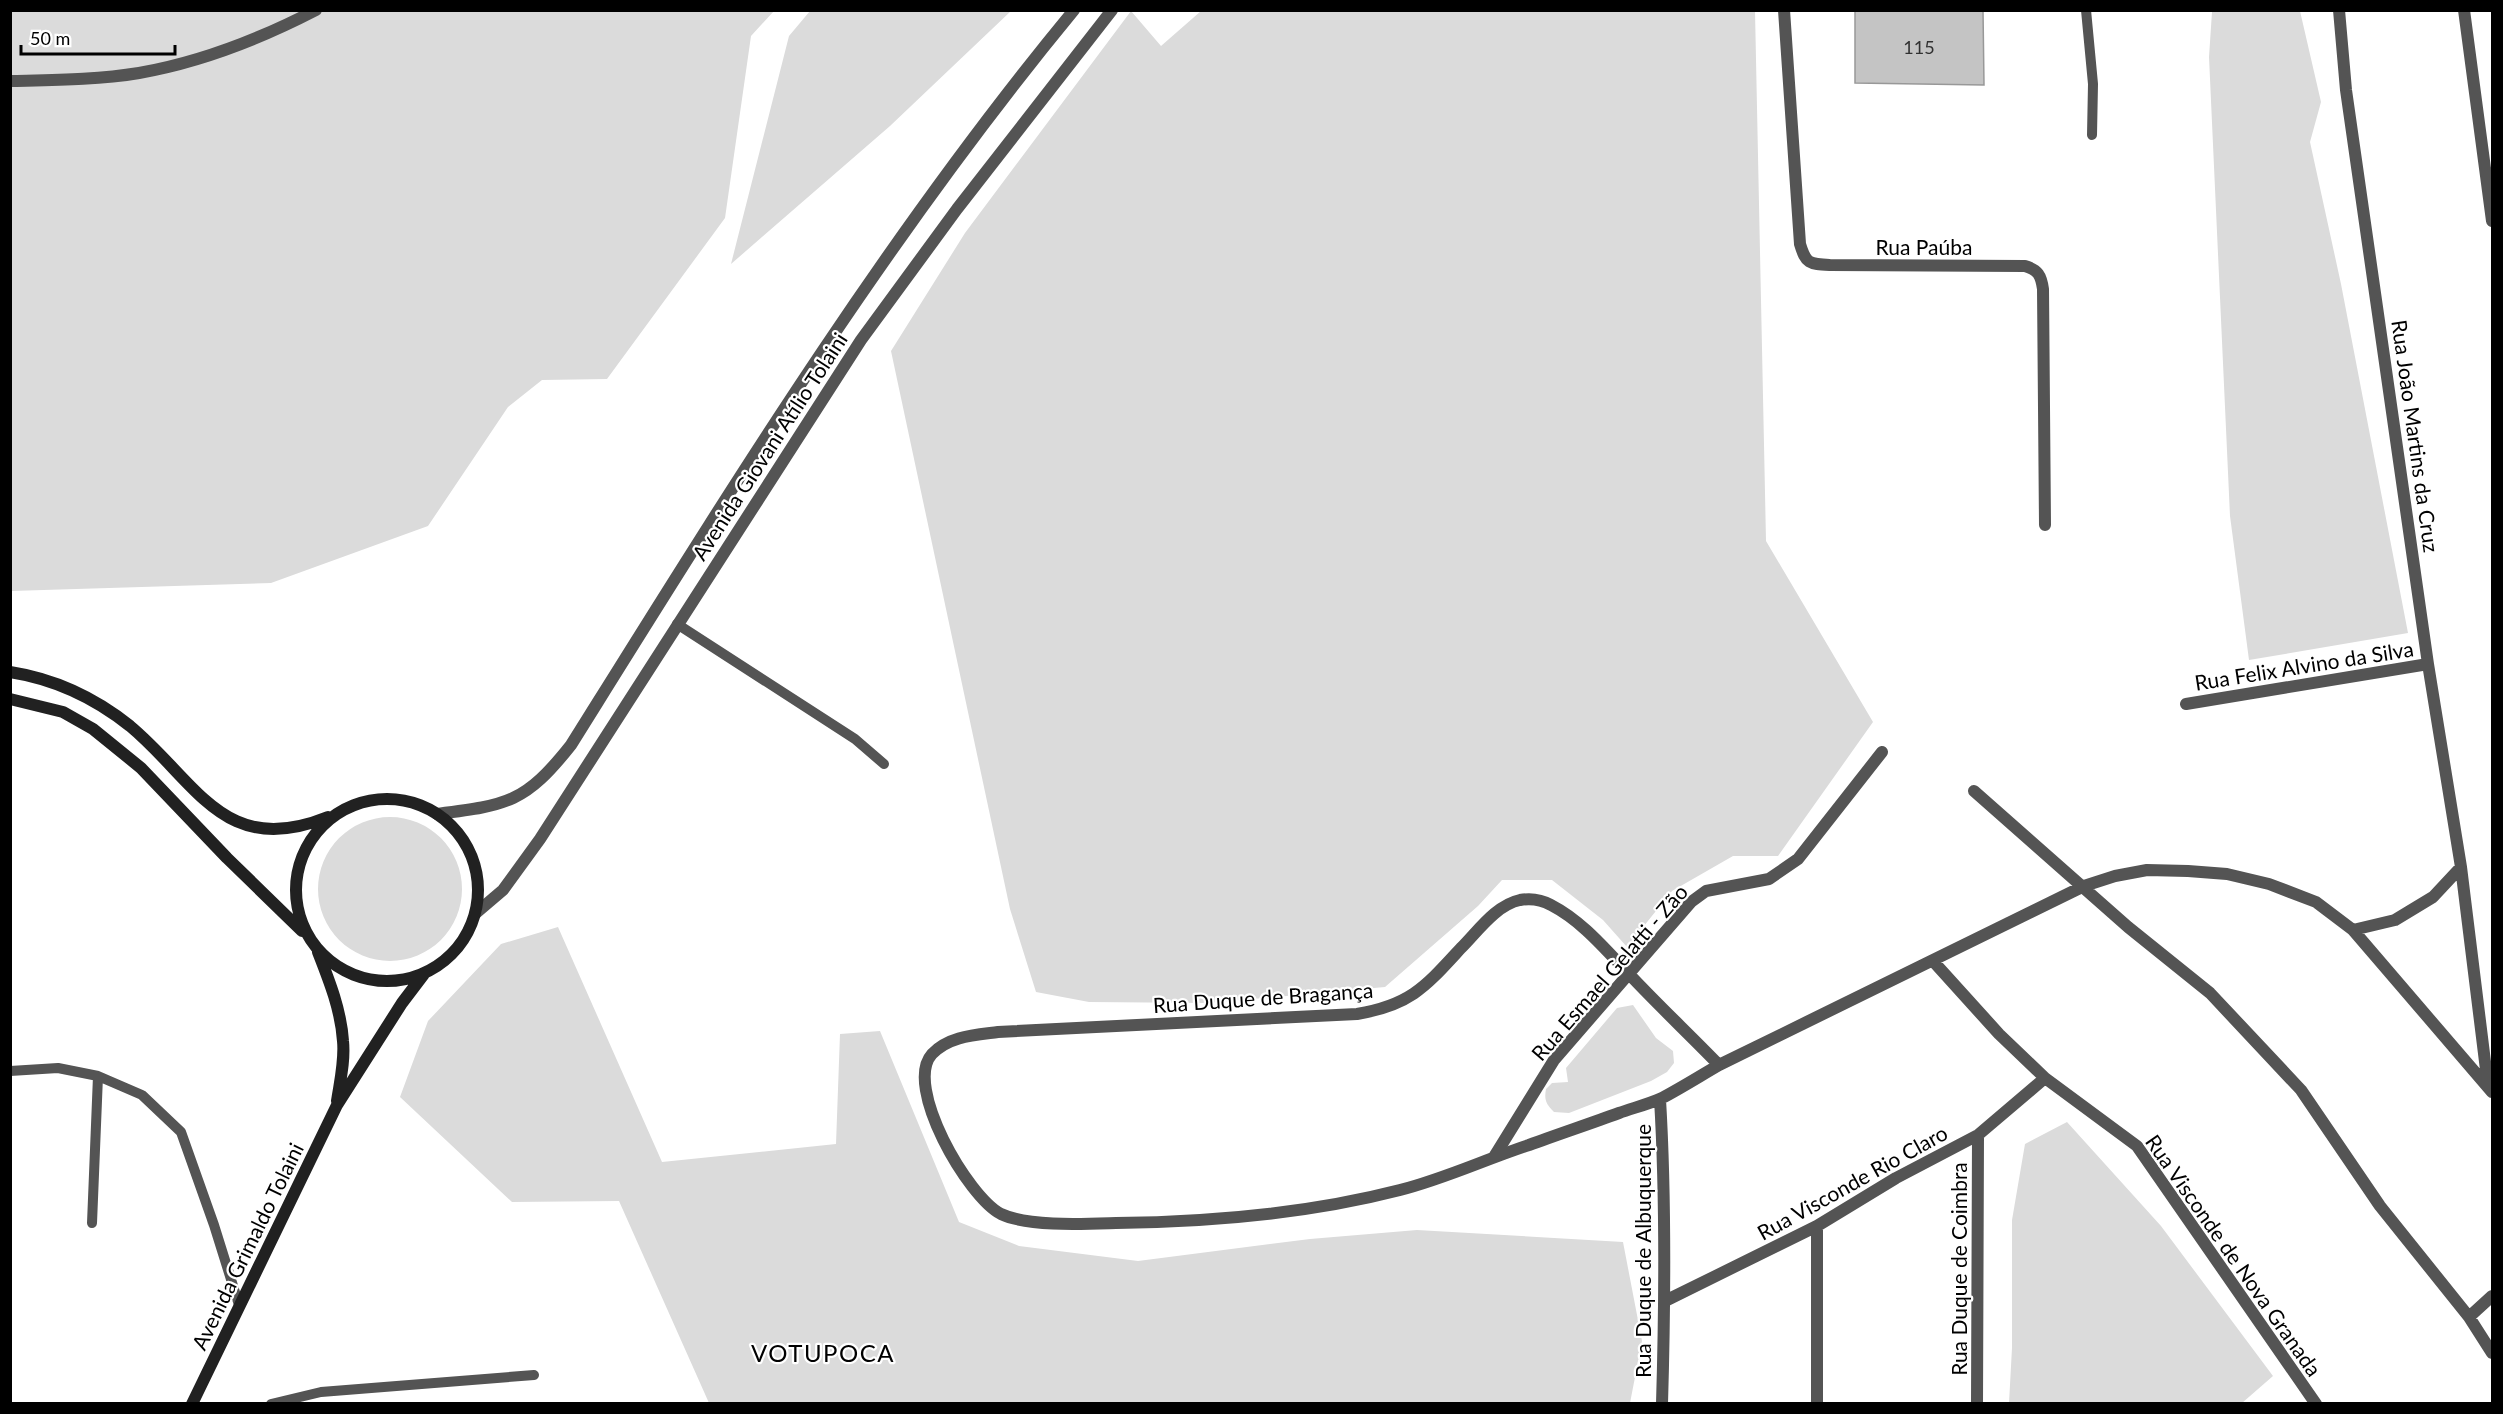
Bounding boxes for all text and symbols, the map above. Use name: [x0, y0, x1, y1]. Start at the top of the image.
scale bar: [21, 18, 176, 56]
text: 50 m: [30, 27, 70, 49]
house number: 115: [1903, 36, 1935, 58]
street label: Rua Paúba: [1876, 234, 1972, 259]
street label: Rua João Martins da Cruz: [2387, 318, 2445, 554]
street label: Avenida Giovani Atílio Tolaini: [686, 328, 852, 564]
street label: Rua Felix Alvino da Silva: [2193, 635, 2415, 695]
street label: Rua Esmael Gelatti - Zão: [1526, 879, 1692, 1065]
street label: Rua Duque de Bragança: [1152, 977, 1374, 1017]
street label: Rua Visconde Rio Claro: [1753, 1119, 1951, 1245]
street label: Rua Duque de Albuquerque: [1630, 1124, 1655, 1378]
street label: Rua Visconde de Nova Granada: [2141, 1129, 2327, 1381]
street label: Avenida Grimaldo Tolaini: [186, 1138, 308, 1354]
street label: Rua Duque de Coimbra: [1946, 1162, 1971, 1376]
district label: VOTUPOCA: [751, 1338, 895, 1367]

